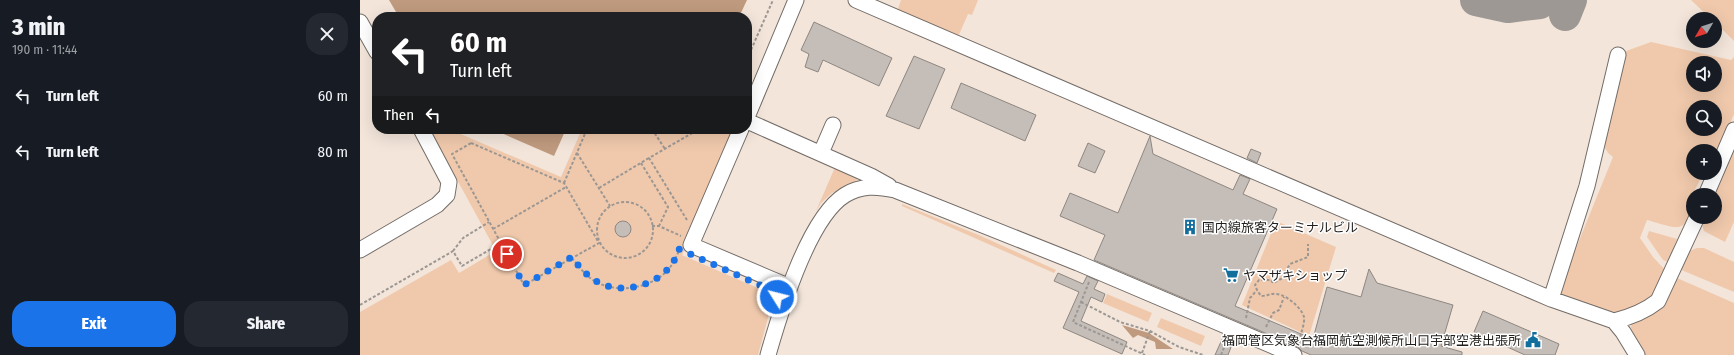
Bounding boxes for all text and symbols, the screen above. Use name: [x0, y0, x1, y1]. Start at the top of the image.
north arrow: [1686, 12, 1722, 48]
map controls: [1686, 12, 1722, 224]
text: 3 min: [12, 13, 65, 41]
button: close: [306, 13, 348, 55]
text: 60 m: [450, 26, 507, 59]
icon: left: [384, 28, 436, 80]
text: 190 m · 11:44: [12, 42, 77, 57]
button: sound: [1686, 56, 1722, 92]
text: Turn left: [450, 60, 512, 82]
icon: left: [12, 85, 34, 107]
text: Turn left: [46, 87, 99, 105]
text: 60 m: [318, 87, 348, 105]
button: search: [1686, 100, 1722, 136]
icon: left: [422, 104, 444, 126]
text: Then: [384, 106, 414, 124]
icon: left: [12, 141, 34, 163]
text: Turn left: [46, 143, 99, 161]
text: 80 m: [318, 143, 348, 161]
button: +: [1686, 144, 1722, 180]
button: −: [1686, 188, 1722, 224]
building icon: 国内線旅客ターミナルビル: [1181, 218, 1199, 236]
place label: 国内線旅客ターミナルビル: [1202, 220, 1358, 235]
pin: [490, 237, 524, 271]
icon: arrive: [496, 243, 518, 265]
supermarket icon: ヤマザキショップ: [1222, 266, 1240, 284]
place label: ヤマザキショップ: [1243, 268, 1347, 283]
position arrow: [756, 276, 798, 318]
button: Exit: [12, 301, 176, 347]
button: Share: [184, 301, 348, 347]
public building icon: 福岡管区気象台福岡航空測候所山口宇部空港出張所: [1524, 331, 1542, 349]
place label: 福岡管区気象台福岡航空測候所山口宇部空港出張所: [1222, 333, 1521, 348]

